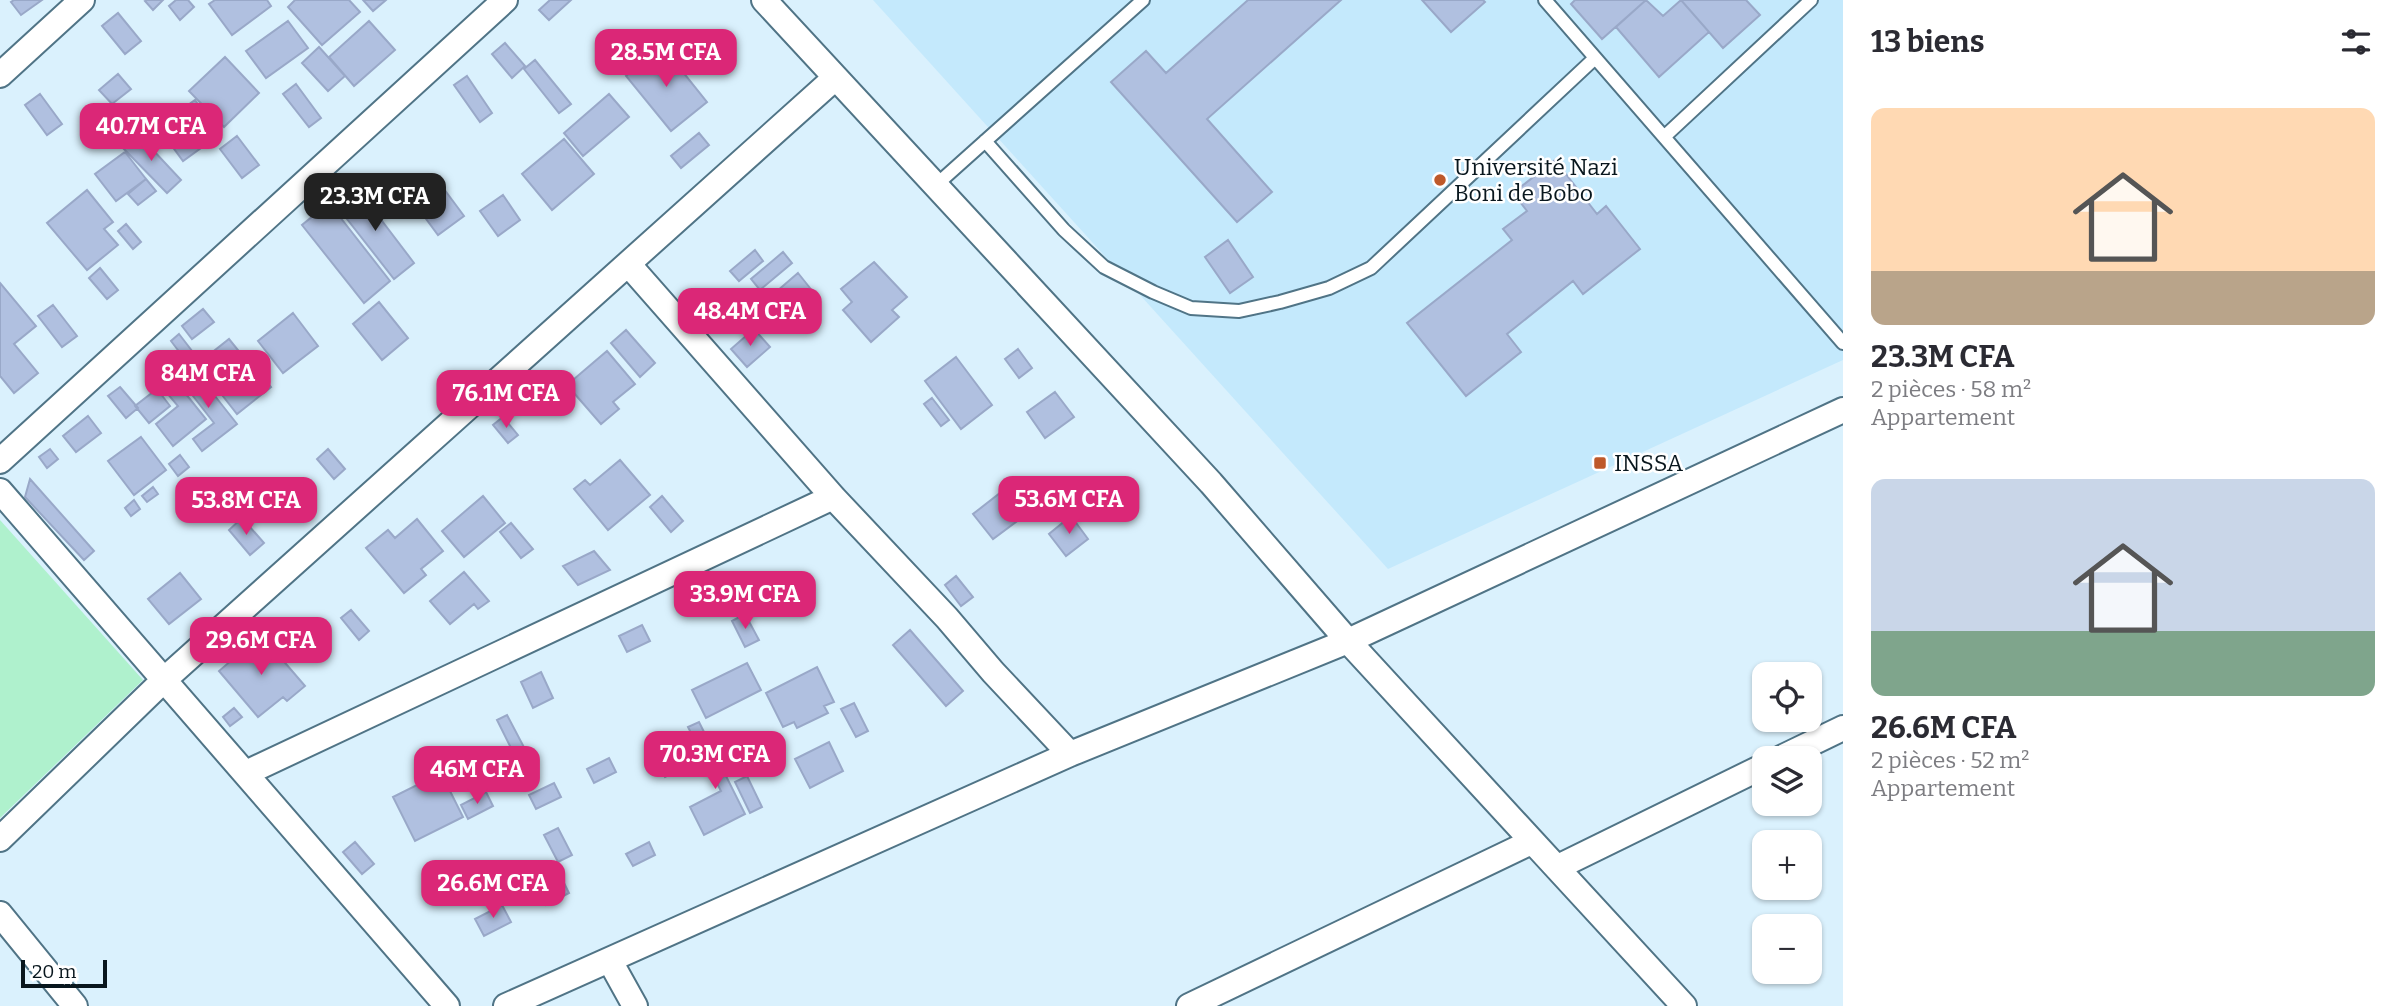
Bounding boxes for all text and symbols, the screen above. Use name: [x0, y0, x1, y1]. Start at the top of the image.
icon: filters: [2337, 23, 2375, 61]
text: 13 biens: [1871, 24, 1984, 60]
pin: 28.5M CFA: [586, 29, 746, 89]
text: 28.5M CFA: [611, 38, 721, 66]
pin: 40.7M CFA: [71, 104, 231, 163]
text: 40.7M CFA: [96, 112, 206, 140]
place label: Université Nazi Boni de Bobo: [1454, 153, 1618, 207]
icon: home: [2060, 154, 2186, 280]
marker: Université Nazi Boni de Bobo: [1432, 172, 1448, 188]
pin: 23.3M CFA: [295, 174, 455, 233]
text: 23.3M CFA: [320, 182, 430, 210]
pin: 48.4M CFA: [670, 288, 830, 348]
text: 48.4M CFA: [694, 297, 806, 325]
text: 23.3M CFA: [1871, 339, 2015, 375]
pin: 84M CFA: [143, 350, 273, 410]
text: 84M CFA: [161, 359, 255, 387]
pin: 76.1M CFA: [426, 370, 586, 430]
text: 2 pièces · 58 m²: [1871, 375, 2031, 403]
text: 76.1M CFA: [452, 379, 560, 407]
text: Appartement: [1871, 403, 2015, 431]
place label: INSSA: [1614, 449, 1684, 477]
marker: INSSA: [1592, 455, 1608, 471]
pin: 53.6M CFA: [989, 476, 1149, 536]
pin: 53.8M CFA: [166, 477, 326, 537]
text: 53.6M CFA: [1014, 485, 1124, 513]
text: 53.8M CFA: [191, 486, 301, 514]
icon: home: [2060, 525, 2186, 651]
pin: 33.9M CFA: [665, 572, 825, 631]
text: 33.9M CFA: [690, 580, 800, 608]
pin: 29.6M CFA: [181, 618, 341, 677]
text: 29.6M CFA: [206, 626, 316, 654]
map controls: [1752, 662, 1822, 984]
button: locate: [1752, 662, 1822, 732]
text: 26.6M CFA: [1871, 710, 2016, 746]
pin: 70.3M CFA: [635, 732, 795, 791]
text: 70.3M CFA: [660, 740, 770, 768]
pin: 46M CFA: [412, 746, 542, 806]
button: layers: [1752, 746, 1822, 816]
text: 2 pièces · 52 m²: [1871, 746, 2029, 774]
text: 46M CFA: [430, 755, 524, 783]
text: Appartement: [1871, 774, 2015, 802]
button: +: [1752, 830, 1822, 900]
pin: 26.6M CFA: [413, 860, 573, 920]
text: 26.6M CFA: [437, 869, 549, 897]
button: −: [1752, 914, 1822, 984]
scale bar: [21, 957, 107, 989]
text: 20 m: [32, 960, 76, 983]

